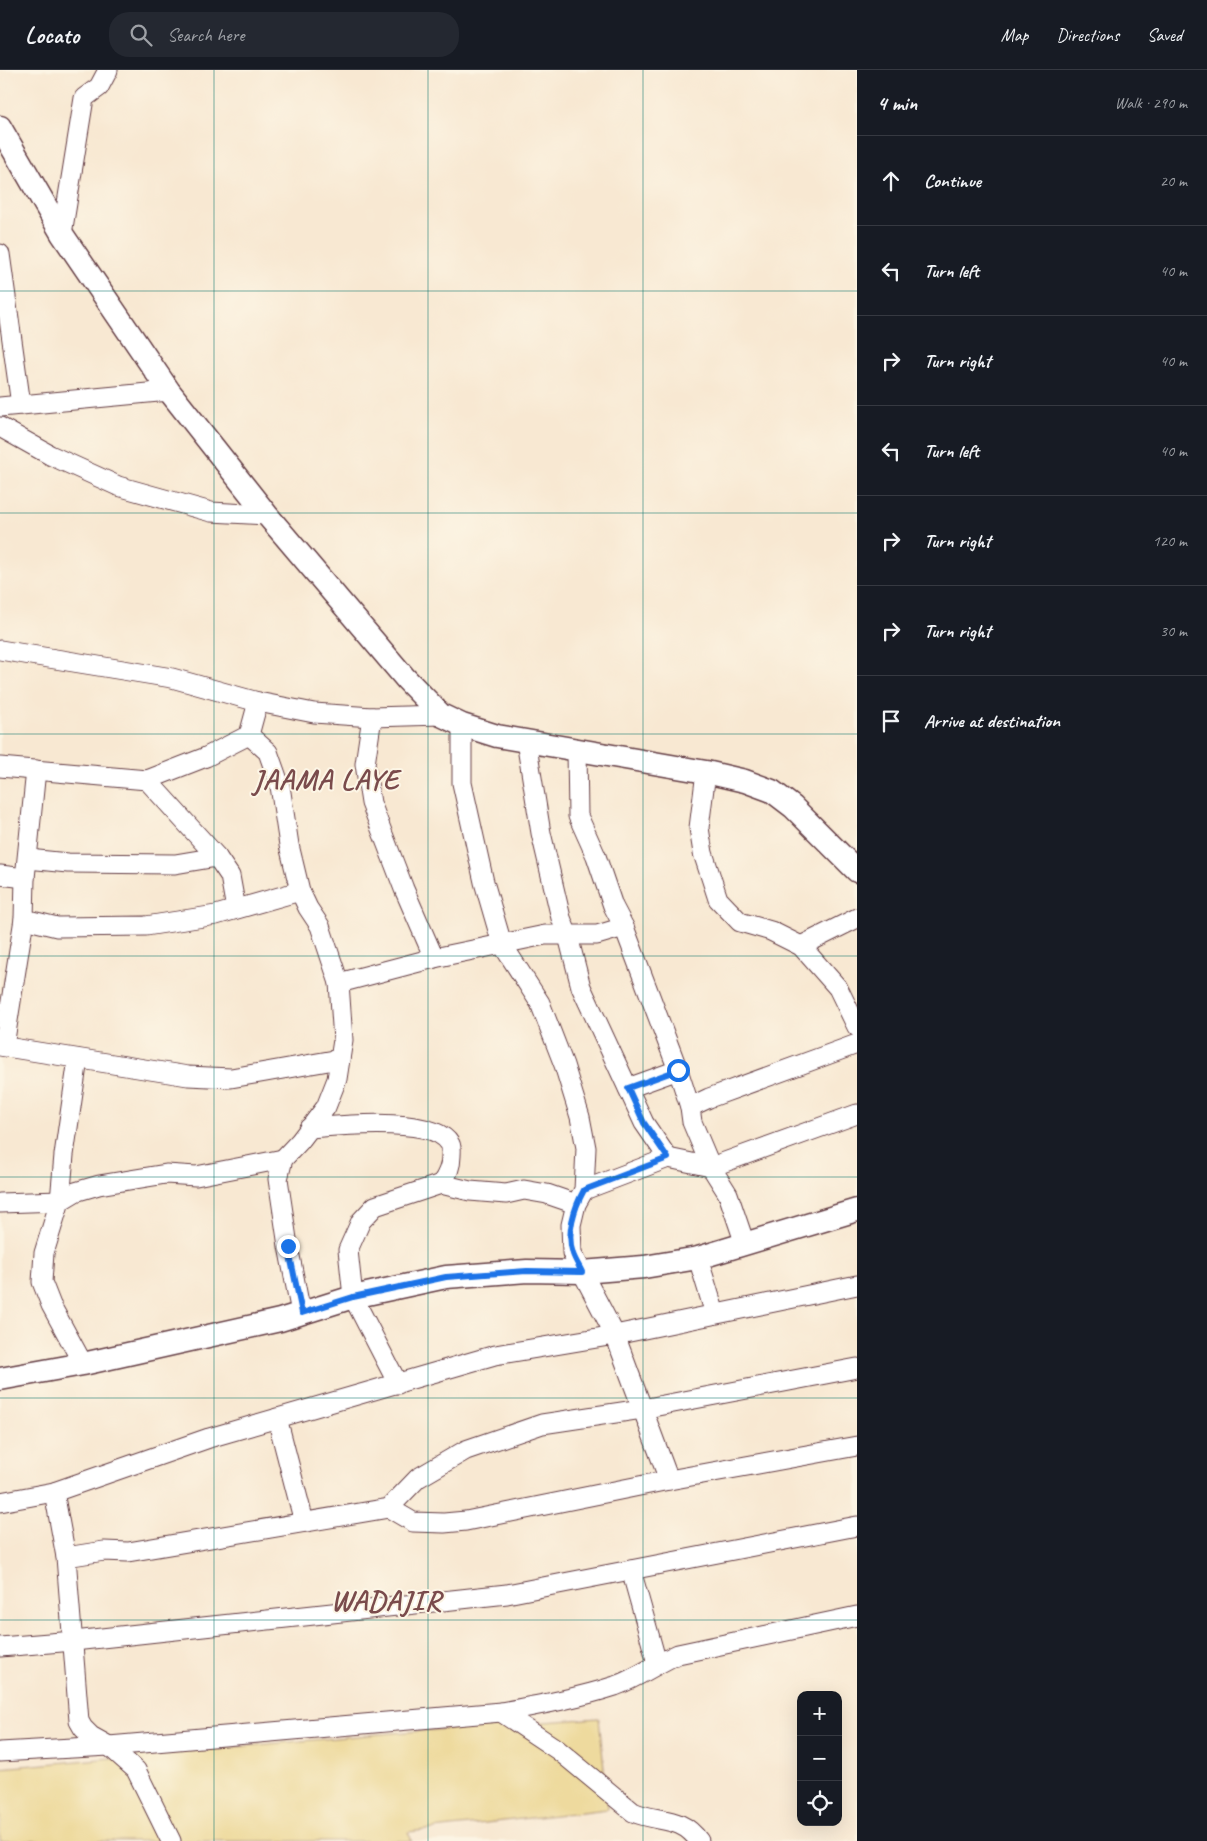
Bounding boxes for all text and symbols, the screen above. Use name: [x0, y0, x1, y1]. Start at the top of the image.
search box: [109, 12, 459, 57]
text: Locato: [25, 20, 79, 50]
icon: search: [127, 21, 155, 49]
text: Search here: [167, 23, 245, 47]
text: Map: [1001, 24, 1028, 46]
text: Directions: [1056, 24, 1119, 46]
text: Saved: [1147, 24, 1182, 46]
text: 4 min: [877, 90, 917, 116]
text: Walk · 290 m: [1115, 93, 1187, 113]
icon: ahead: [877, 167, 905, 195]
text: Continue: [924, 169, 981, 193]
text: 20 m: [1160, 171, 1187, 191]
icon: left: [877, 257, 905, 285]
text: Turn left: [924, 259, 979, 283]
text: 40 m: [1160, 261, 1187, 281]
icon: right: [877, 347, 905, 375]
text: Turn right: [924, 349, 991, 373]
text: 40 m: [1160, 351, 1187, 371]
icon: left: [877, 437, 905, 465]
text: Turn left: [924, 439, 979, 463]
text: 40 m: [1160, 441, 1187, 461]
icon: right: [877, 527, 905, 555]
text: Turn right: [924, 529, 991, 553]
text: 120 m: [1153, 531, 1187, 551]
icon: right: [877, 617, 905, 645]
text: Turn right: [924, 619, 991, 643]
text: 30 m: [1160, 621, 1187, 641]
icon: arrive: [877, 707, 905, 735]
text: Arrive at destination: [924, 709, 1060, 733]
district label: JAAMA LAYE: [251, 761, 403, 798]
route start: [667, 1059, 690, 1082]
route end: [277, 1235, 300, 1258]
district label: WADAJIR: [331, 1582, 445, 1619]
map controls: [797, 1691, 842, 1826]
button: +: [797, 1691, 842, 1736]
button: −: [797, 1736, 842, 1781]
button: locate: [797, 1781, 842, 1826]

